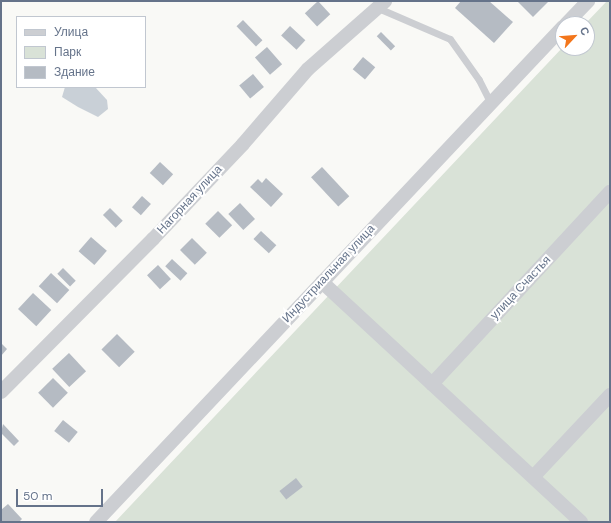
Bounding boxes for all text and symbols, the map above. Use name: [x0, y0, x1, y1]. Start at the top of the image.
legend: [16, 16, 146, 88]
north arrow: [555, 16, 595, 56]
text: Улица: [54, 24, 88, 40]
text: С: [577, 25, 593, 38]
text: Парк: [54, 44, 81, 60]
text: Здание: [54, 64, 95, 80]
street label: Нагорная улица: [154, 163, 226, 237]
street label: Индустриальная улица: [280, 222, 378, 326]
street label: улица Счастья: [488, 253, 554, 323]
scale bar: [18, 481, 105, 507]
text: 50 m: [23, 488, 52, 504]

